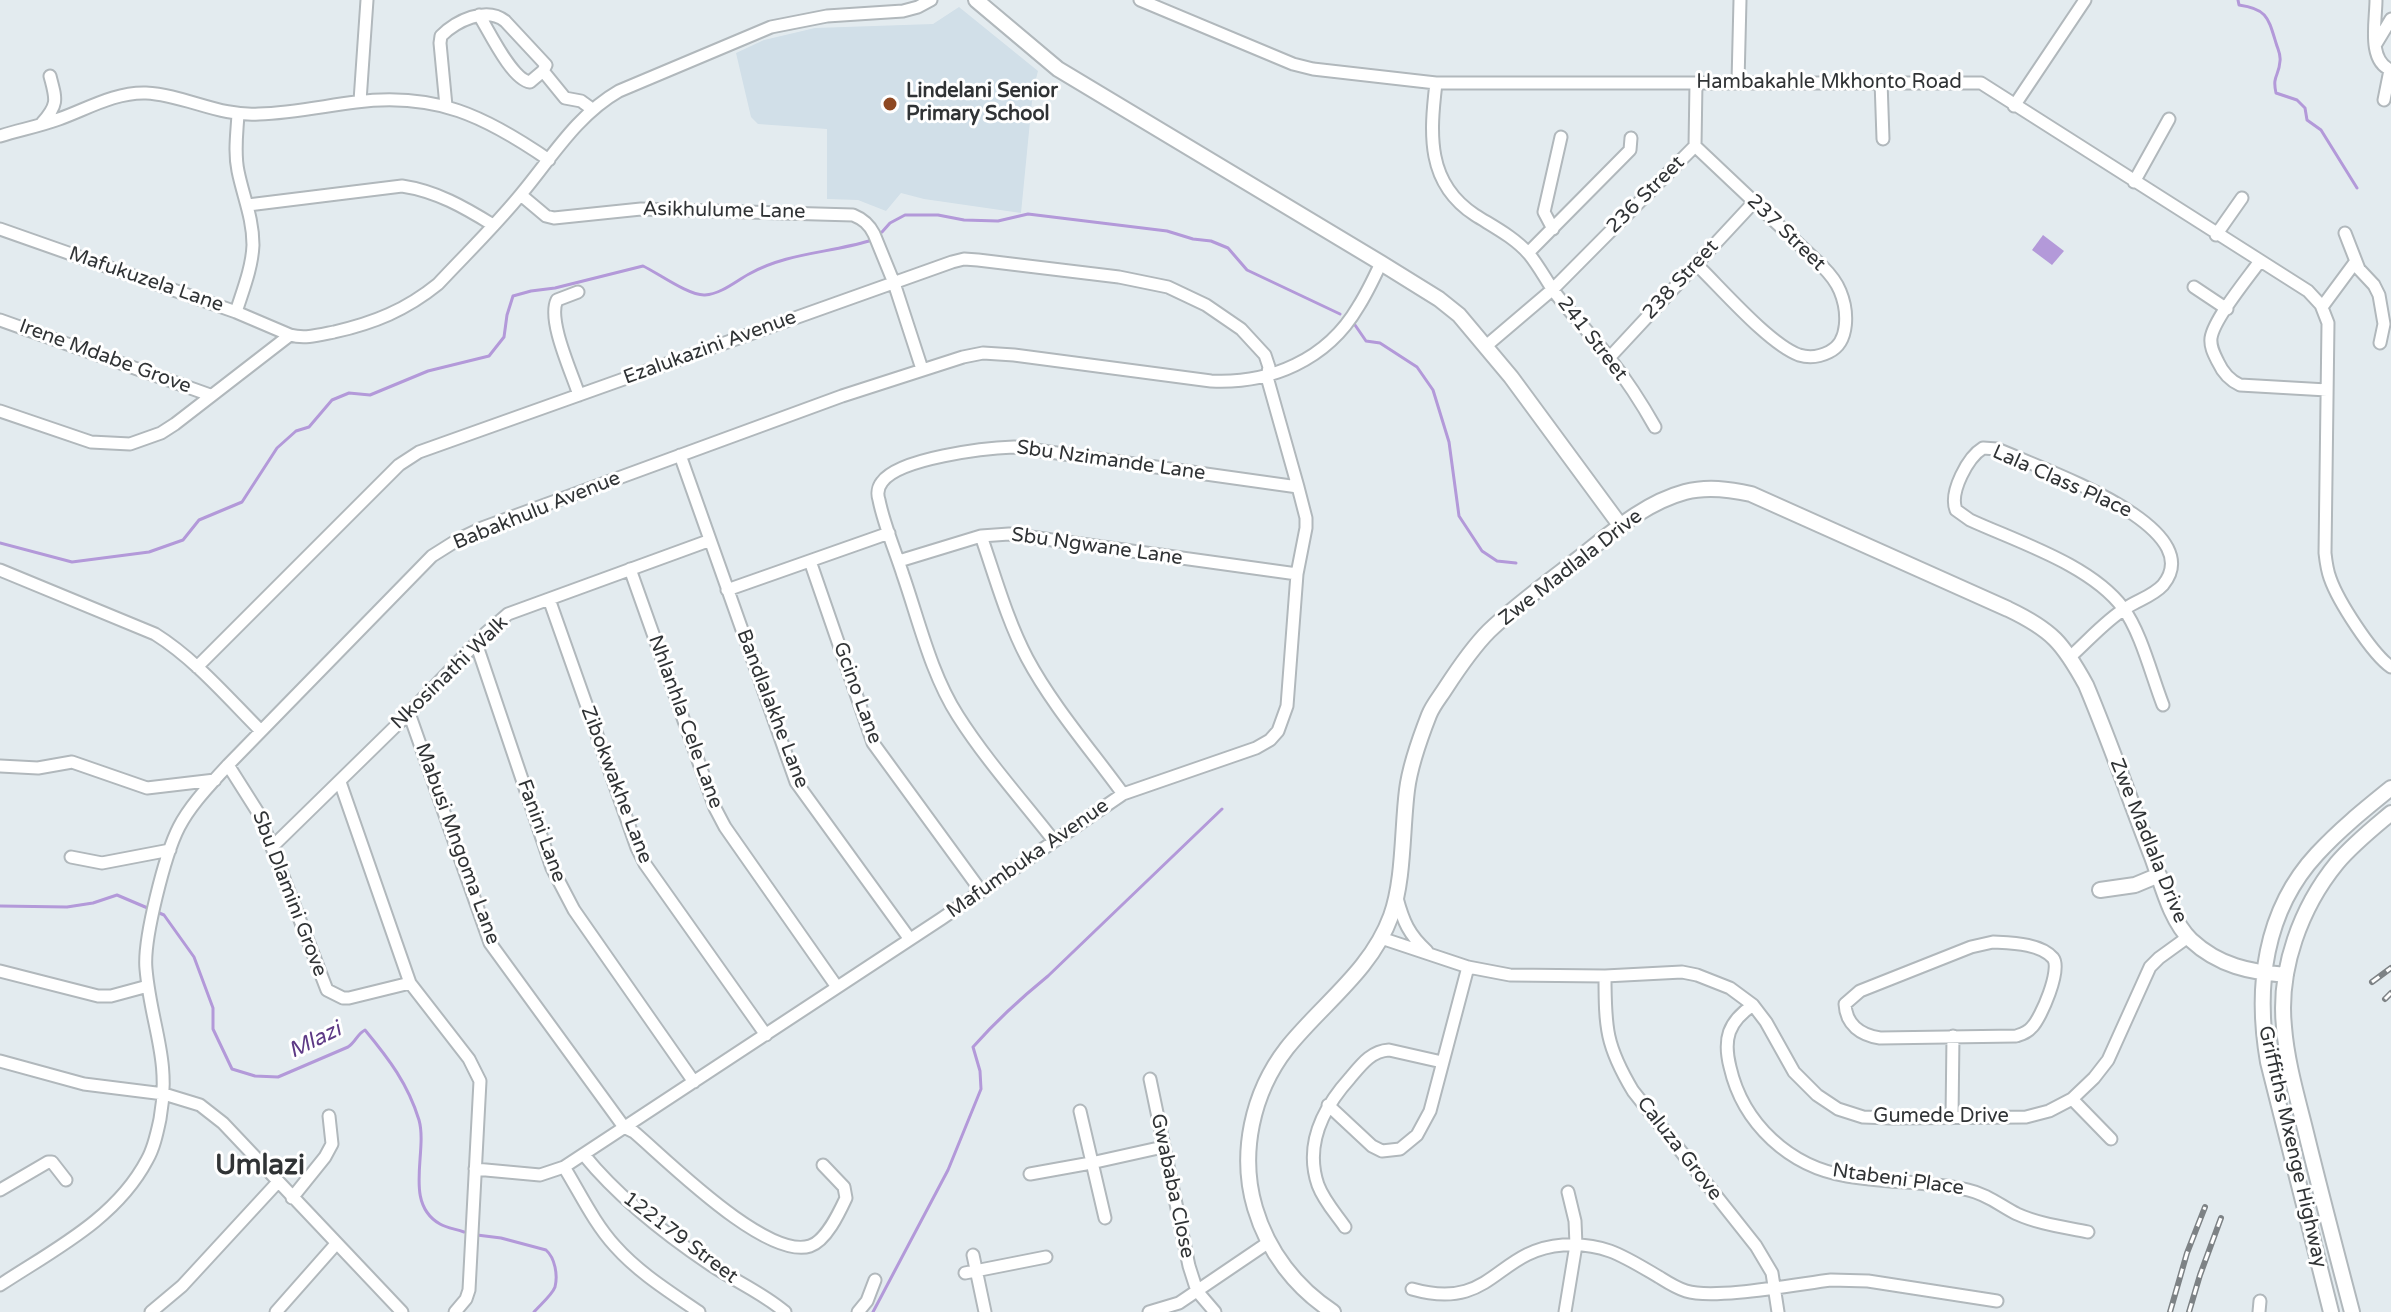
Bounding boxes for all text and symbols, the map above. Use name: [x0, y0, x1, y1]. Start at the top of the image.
street label: Hambakahle Mkhonto Road: [1696, 71, 1962, 95]
place label: Lindelani Senior Primary School: [906, 80, 1058, 127]
marker: Lindelani Senior Primary School: [881, 95, 899, 113]
street label: 236 Street: [1602, 151, 1690, 239]
street label: 237 Street: [1742, 190, 1830, 276]
street label: Asikhulume Lane: [642, 198, 806, 224]
street label: 238 Street: [1638, 235, 1724, 325]
street label: Mafukuzela Lane: [65, 242, 227, 318]
street label: 241 Street: [1552, 292, 1632, 386]
street label: Ezalukazini Avenue: [620, 306, 800, 390]
street label: Irene Mdabe Grove: [16, 315, 194, 399]
street label: Sbu Nzimande Lane: [1015, 436, 1207, 486]
street label: Lala Class Place: [1989, 441, 2135, 523]
street label: Babakhulu Avenue: [450, 467, 624, 555]
street label: Zwe Madlala Drive: [1495, 505, 1647, 631]
street label: Sbu Ngwane Lane: [1010, 523, 1184, 571]
street label: Nkosinathi Walk: [387, 611, 513, 735]
street label: Bandlalakhe Lane: [731, 626, 813, 792]
street label: Nhlanhla Cele Lane: [642, 632, 728, 812]
street label: Gcino Lane: [827, 639, 887, 747]
street label: Zibokwakhe Lane: [575, 703, 657, 867]
street label: Mabusi Mngoma Lane: [409, 740, 505, 948]
street label: Zwe Madlala Drive: [2104, 755, 2192, 927]
street label: Fanini Lane: [511, 776, 571, 886]
street label: Mafumbuka Avenue: [942, 794, 1114, 924]
street label: Sbu Dlamini Grove: [246, 808, 332, 980]
water label: Mlazi: [284, 1017, 346, 1065]
street label: Griffiths Mxenge Highway: [2252, 1024, 2332, 1270]
street label: Caluza Grove: [1631, 1092, 1727, 1206]
street label: Gumede Drive: [1873, 1105, 2009, 1129]
street label: Gwababa Close: [1145, 1112, 1199, 1260]
district label: Umlazi: [215, 1150, 305, 1184]
street label: Ntabeni Place: [1831, 1159, 1965, 1201]
street label: 122179 Street: [618, 1187, 742, 1289]

